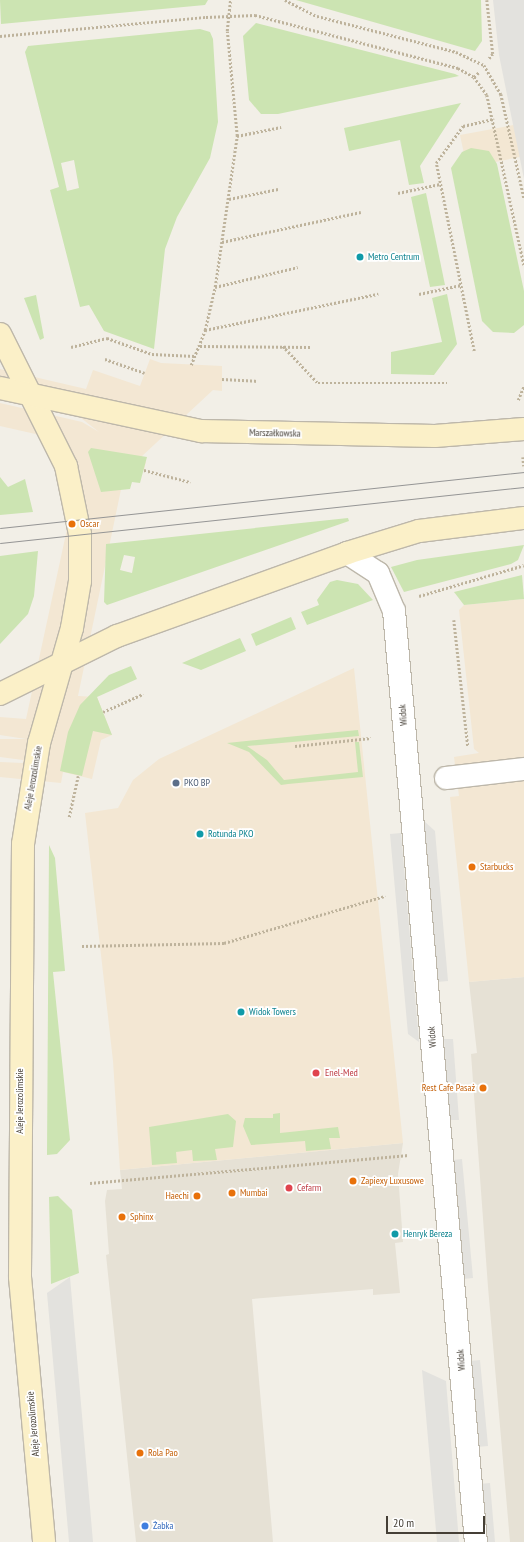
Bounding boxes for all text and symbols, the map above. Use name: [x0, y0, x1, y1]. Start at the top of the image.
place label: Metro Centrum: [368, 251, 420, 263]
marker: Metro Centrum: [355, 252, 365, 262]
street label: Marszałkowska: [249, 427, 301, 439]
place label: Oscar: [80, 518, 99, 530]
marker: Oscar: [67, 519, 77, 529]
street label: Widok: [396, 704, 410, 726]
street label: Aleje Jerozolimskie: [21, 745, 45, 811]
place label: PKO BP: [184, 777, 210, 789]
marker: PKO BP: [171, 778, 181, 788]
place label: Rotunda PKO: [208, 828, 253, 840]
marker: Rotunda PKO: [195, 829, 205, 839]
place label: Starbucks: [480, 861, 513, 873]
marker: Starbucks: [467, 862, 477, 872]
place label: Widok Towers: [249, 1006, 296, 1018]
marker: Widok Towers: [236, 1007, 246, 1017]
street label: Widok: [425, 1026, 439, 1048]
marker: Enel-Med: [310, 1067, 322, 1079]
place label: Enel-Med: [325, 1067, 358, 1079]
street label: Aleje Jerozolimskie: [14, 1068, 26, 1134]
place label: Rest Cafe Pasaż: [422, 1082, 475, 1094]
marker: Rest Cafe Pasaż: [478, 1083, 488, 1093]
place label: Zapiexy Luxusowe: [361, 1175, 424, 1187]
marker: Zapiexy Luxusowe: [348, 1176, 358, 1186]
place label: Cefarm: [297, 1182, 321, 1194]
marker: Cefarm: [284, 1183, 294, 1193]
place label: Mumbai: [240, 1187, 268, 1199]
marker: Mumbai: [227, 1188, 237, 1198]
place label: Haechi: [165, 1190, 189, 1202]
marker: Haechi: [192, 1191, 202, 1201]
place label: Sphinx: [130, 1211, 154, 1223]
marker: Sphinx: [117, 1212, 127, 1222]
place label: Henryk Bereza: [403, 1228, 453, 1240]
marker: Henryk Bereza: [390, 1229, 400, 1239]
street label: Widok: [454, 1349, 468, 1371]
street label: Aleje Jerozolimskie: [24, 1391, 42, 1457]
place label: Rola Pao: [148, 1447, 178, 1459]
marker: Rola Pao: [135, 1448, 145, 1458]
scale bar: [388, 1508, 487, 1534]
text: 20 m: [393, 1515, 414, 1530]
place label: Żabka: [153, 1520, 173, 1532]
marker: Żabka: [140, 1521, 150, 1531]

